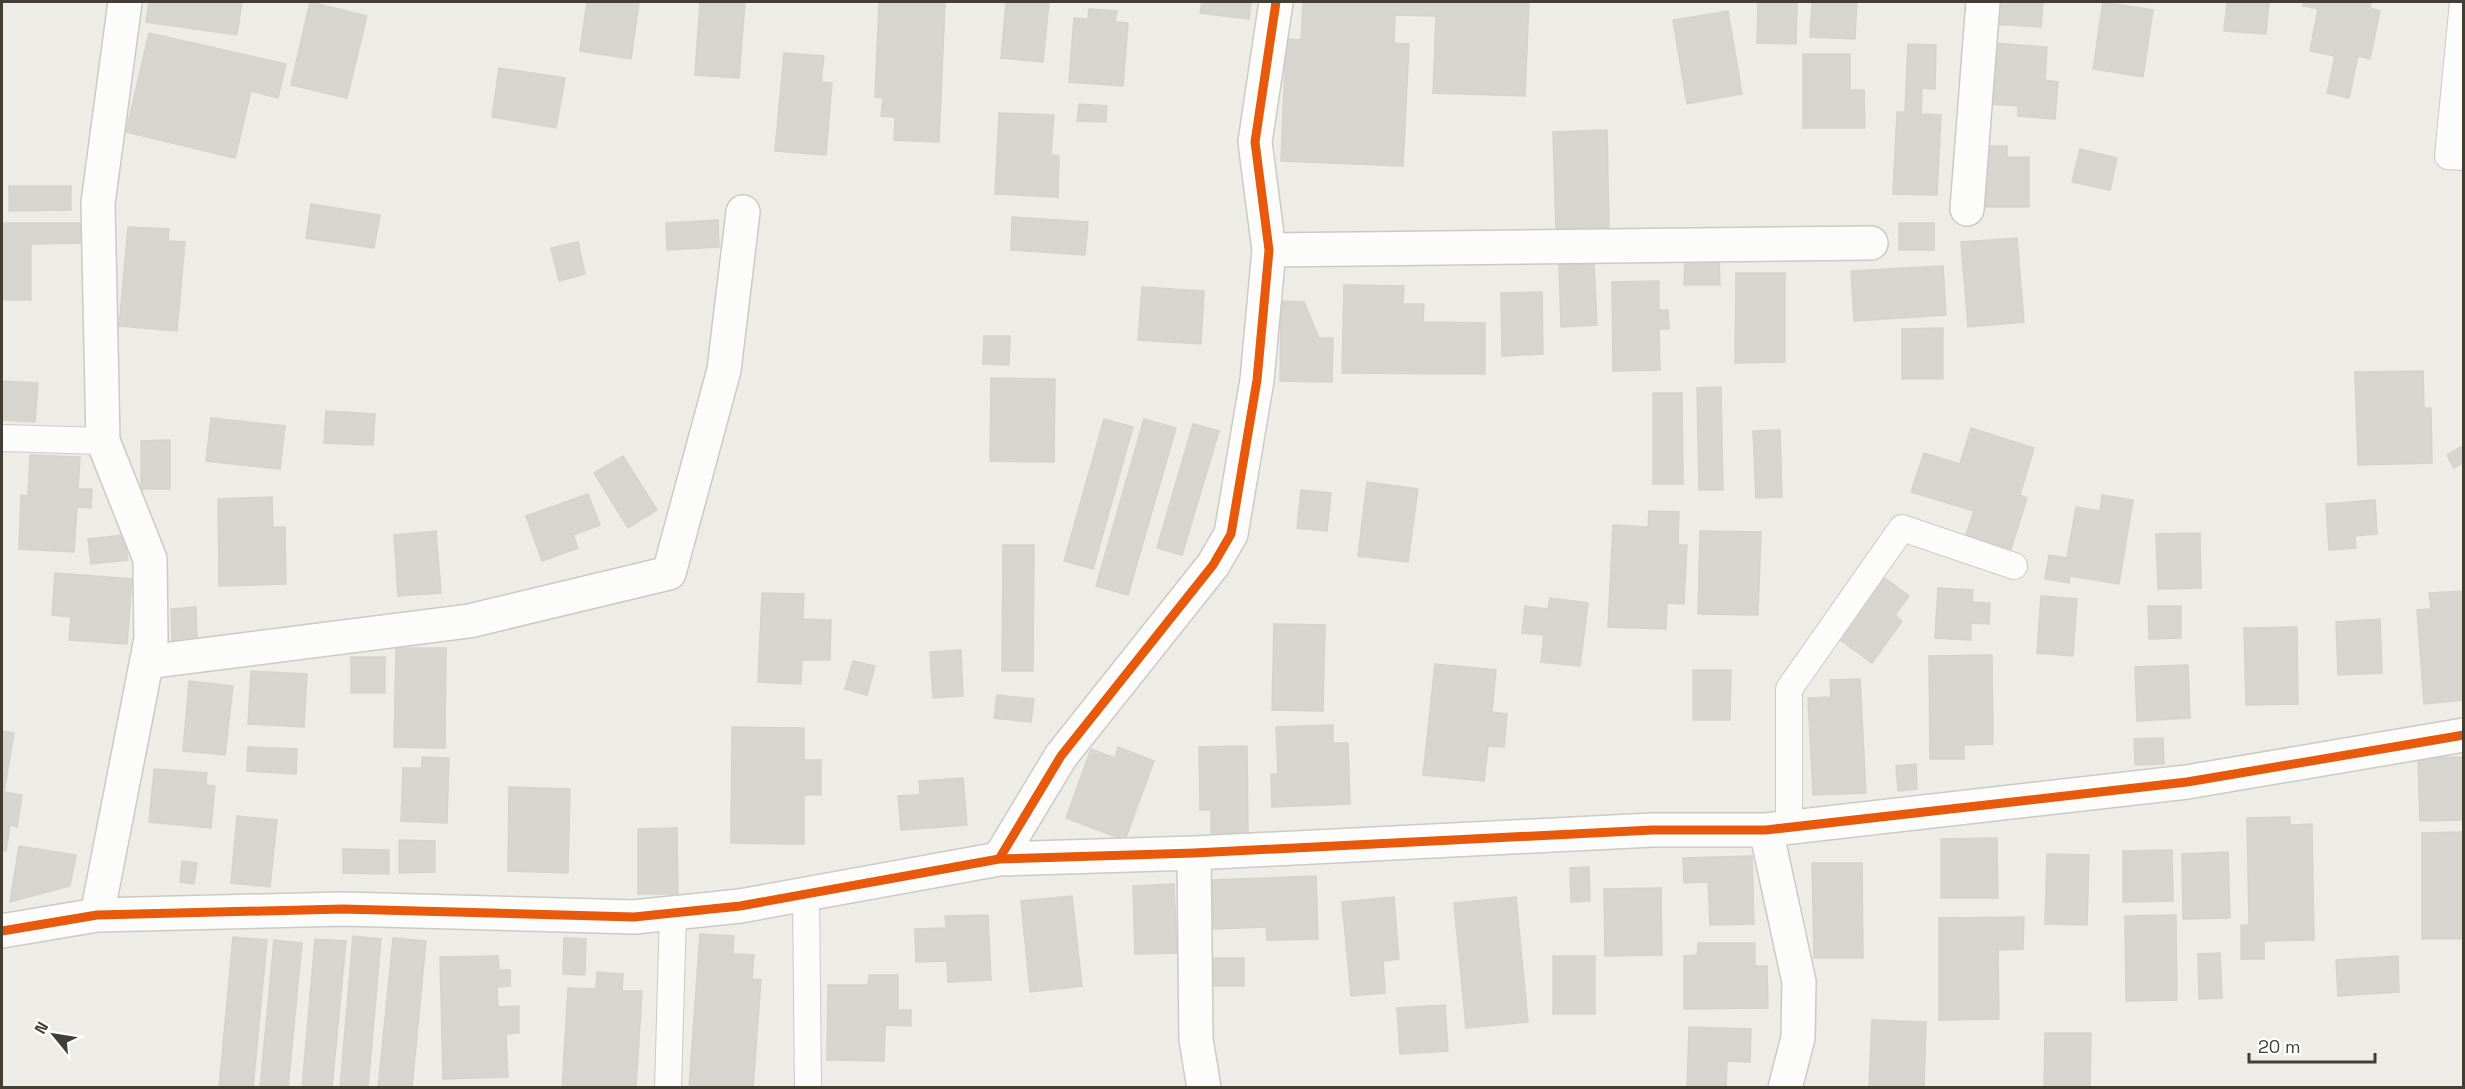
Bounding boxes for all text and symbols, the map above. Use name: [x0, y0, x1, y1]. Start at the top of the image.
north arrow: [24, 1005, 84, 1065]
text: N: [30, 1018, 53, 1038]
scale bar: [2249, 1026, 2375, 1064]
text: 20 m: [2258, 1035, 2301, 1058]

